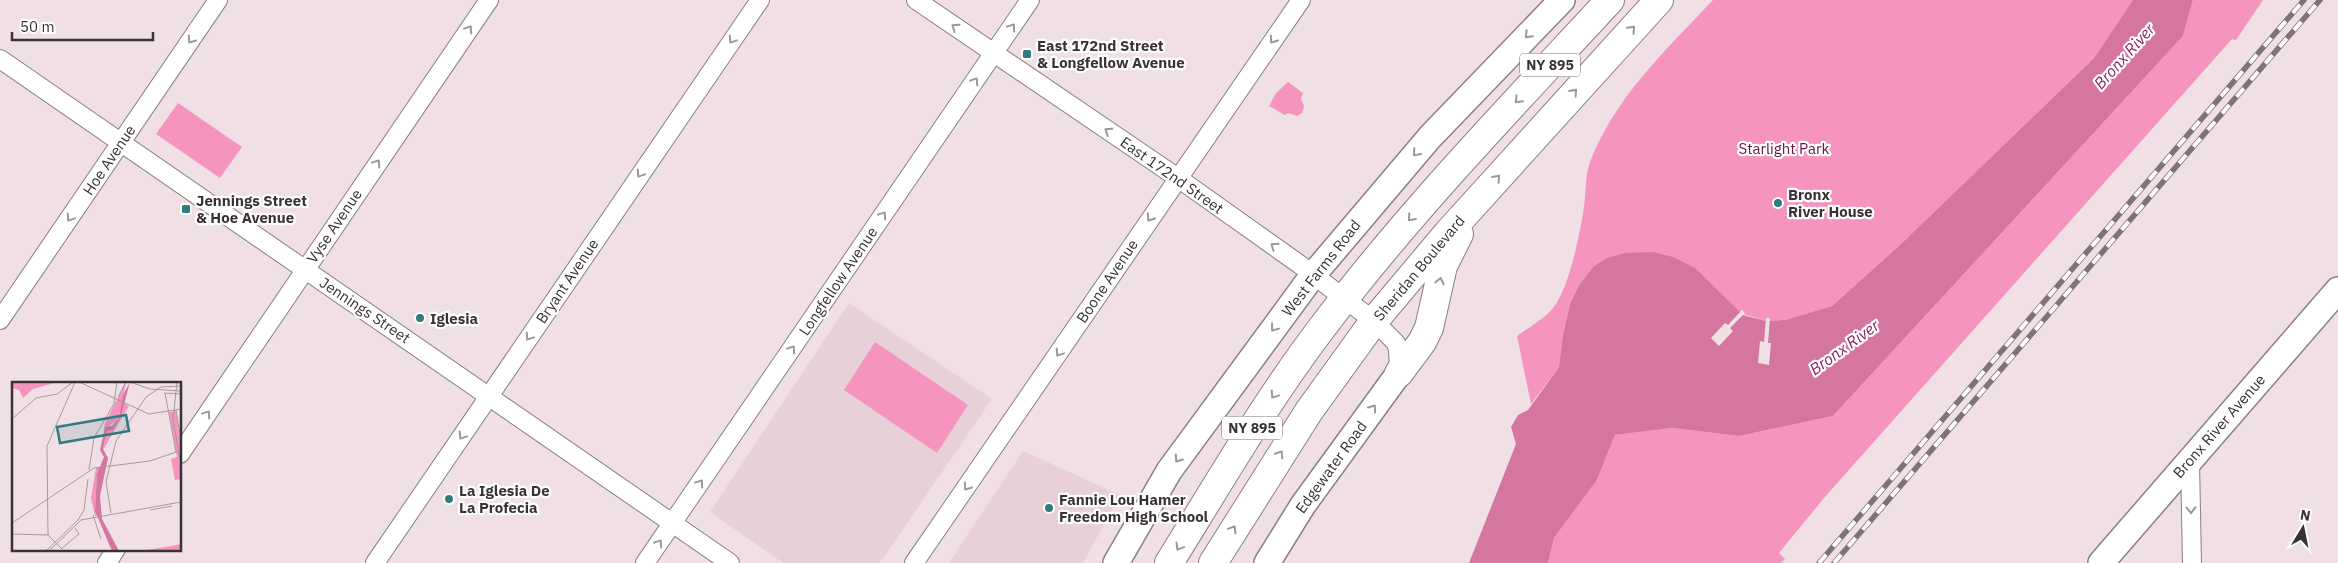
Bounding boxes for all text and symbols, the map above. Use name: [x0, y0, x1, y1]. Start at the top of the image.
scale bar: [12, 10, 154, 42]
text: 50 m: [20, 17, 55, 36]
water label: Bronx River: [2089, 18, 2159, 93]
one-way arrow: [1006, 23, 1015, 33]
one-way arrow: [951, 24, 961, 33]
one-way arrow: [1626, 25, 1635, 34]
one-way arrow: [463, 26, 472, 35]
one-way arrow: [1525, 29, 1534, 38]
one-way arrow: [188, 34, 197, 44]
one-way arrow: [729, 34, 738, 44]
one-way arrow: [1270, 34, 1279, 44]
place label: East 172nd Street & Longfellow Avenue: [1037, 36, 1185, 72]
marker: East 172nd Street & Longfellow Avenue: [1021, 48, 1033, 60]
road number: NY 895: [1520, 54, 1580, 76]
one-way arrow: [969, 77, 978, 87]
one-way arrow: [1568, 89, 1577, 98]
one-way arrow: [1515, 94, 1524, 103]
street label: Hoe Avenue: [79, 121, 139, 199]
one-way arrow: [1105, 128, 1114, 137]
street label: East 172nd Street: [1117, 132, 1227, 218]
park label: Starlight Park: [1739, 139, 1830, 158]
one-way arrow: [1413, 147, 1422, 156]
one-way arrow: [371, 160, 380, 169]
one-way arrow: [637, 168, 646, 178]
one-way arrow: [1491, 175, 1500, 184]
street label: Vyse Avenue: [302, 185, 366, 267]
place label: Bronx River House: [1788, 185, 1873, 221]
place label: Jennings Street & Hoe Avenue: [196, 191, 307, 227]
marker: Bronx River House: [1772, 197, 1784, 209]
marker: Jennings Street & Hoe Avenue: [180, 203, 192, 215]
one-way arrow: [877, 211, 886, 221]
street label: Sheridan Boulevard: [1369, 211, 1469, 325]
one-way arrow: [1147, 212, 1156, 222]
one-way arrow: [1408, 212, 1417, 221]
one-way arrow: [66, 213, 76, 222]
street label: West Farms Road: [1277, 216, 1365, 320]
street label: Longfellow Avenue: [795, 223, 881, 339]
street label: Bryant Avenue: [532, 235, 602, 327]
street label: Boone Avenue: [1072, 235, 1142, 327]
one-way arrow: [1270, 243, 1280, 252]
street label: Jennings Street: [316, 273, 414, 347]
one-way arrow: [1434, 276, 1445, 285]
place label: Iglesia: [430, 309, 479, 328]
marker: Iglesia: [414, 312, 426, 324]
water label: Bronx River: [1805, 314, 1884, 379]
one-way arrow: [1272, 322, 1280, 331]
one-way arrow: [526, 331, 535, 341]
one-way arrow: [786, 345, 795, 355]
one-way arrow: [1056, 347, 1065, 357]
street label: Bronx River Avenue: [2169, 370, 2269, 482]
inset map: [12, 382, 181, 550]
one-way arrow: [1271, 389, 1280, 398]
one-way arrow: [1367, 405, 1376, 414]
one-way arrow: [201, 410, 210, 420]
road number: NY 895: [1222, 416, 1282, 439]
street label: Edgewater Road: [1291, 417, 1371, 517]
one-way arrow: [459, 430, 468, 439]
one-way arrow: [1274, 451, 1283, 460]
one-way arrow: [1175, 453, 1184, 463]
one-way arrow: [694, 479, 703, 489]
place label: La Iglesia De La Profecia: [459, 481, 550, 517]
one-way arrow: [964, 481, 973, 490]
place label: Fannie Lou Hamer Freedom High School: [1059, 490, 1209, 526]
marker: La Iglesia De La Profecia: [443, 493, 455, 505]
marker: Fannie Lou Hamer Freedom High School: [1043, 502, 1055, 514]
north arrow: [2278, 503, 2328, 553]
text: N: [2299, 505, 2312, 525]
one-way arrow: [2186, 506, 2196, 514]
one-way arrow: [1227, 526, 1237, 535]
one-way arrow: [653, 539, 662, 549]
one-way arrow: [1175, 542, 1185, 551]

